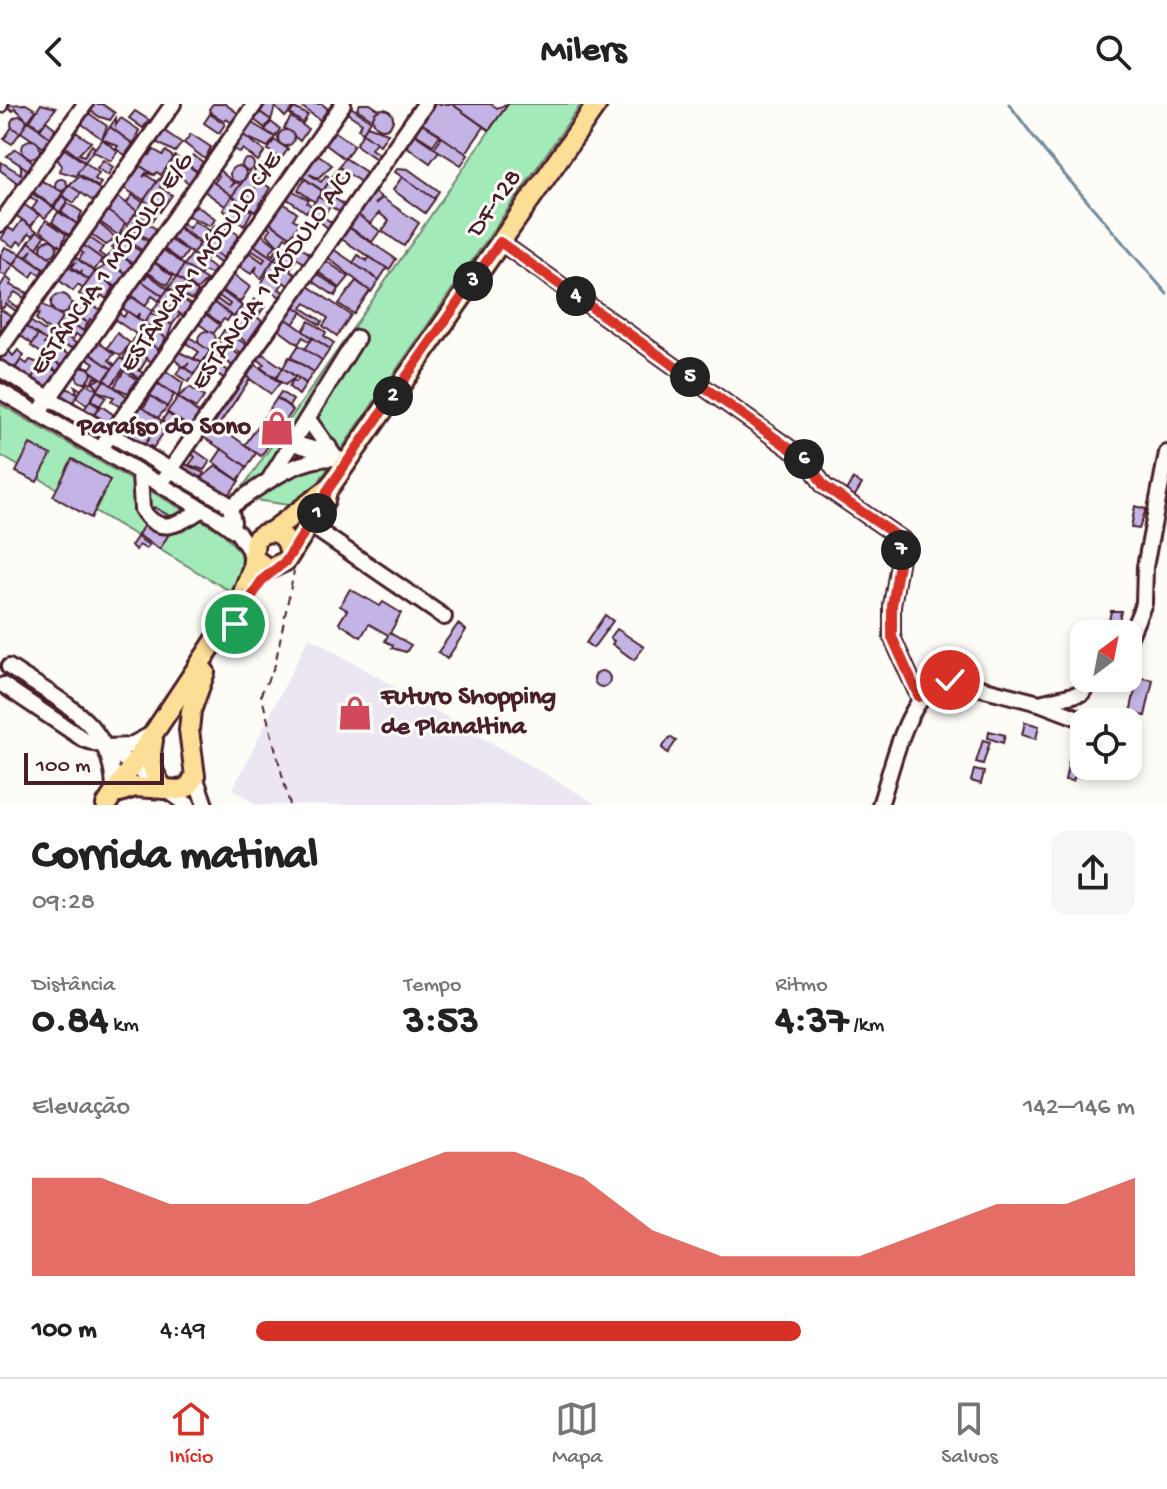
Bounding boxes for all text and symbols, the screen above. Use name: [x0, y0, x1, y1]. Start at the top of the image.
icon: back: [32, 30, 76, 74]
icon: search: [1091, 30, 1135, 74]
text: Milers: [541, 31, 626, 74]
street label: ESTÂNCIA 1 MÓDULO E/G: [24, 146, 203, 382]
street label: ESTÂNCIA 1 MÓDULO C/E: [114, 146, 290, 379]
street label: ESTÂNCIA 1 MÓDULO A/C: [185, 163, 362, 397]
street label: DF-128: [460, 164, 530, 246]
pin: 3: [453, 261, 493, 301]
text: 3: [467, 268, 479, 294]
pin: 4: [556, 276, 596, 316]
text: 4: [571, 283, 581, 309]
pin: 5: [670, 357, 710, 397]
text: 5: [684, 364, 696, 390]
pin: 2: [373, 376, 413, 416]
text: 2: [388, 383, 398, 409]
shop icon: Paraíso do Sono: [258, 409, 296, 447]
place label: Paraíso do Sono: [75, 413, 251, 444]
pin: 6: [784, 439, 824, 479]
text: 6: [798, 446, 810, 472]
pin: 1: [297, 493, 337, 533]
text: 1: [313, 500, 321, 526]
pin: 7: [881, 530, 921, 570]
text: 7: [895, 537, 907, 563]
pin: [201, 590, 269, 658]
icon: arrive: [213, 602, 257, 646]
north arrow: [1070, 620, 1142, 692]
map controls: [1070, 620, 1142, 780]
pin: [916, 646, 984, 714]
icon: check: [928, 658, 972, 702]
place label: Futuro Shopping de Planaltina: [380, 683, 556, 744]
shop icon: Futuro Shopping de Planaltina: [336, 694, 374, 732]
button: locate: [1070, 708, 1142, 780]
scale bar: [24, 749, 164, 785]
text: 100 m: [36, 754, 91, 780]
button: share: [1051, 831, 1135, 915]
text: Corrida matinal: [32, 832, 318, 884]
text: 09:28: [32, 888, 95, 919]
text: Distância: [32, 973, 115, 999]
text: Tempo: [404, 973, 461, 999]
text: Ritmo: [775, 973, 828, 999]
text: 0.84: [32, 999, 108, 1046]
text: 3:53: [404, 999, 479, 1046]
text: 4:37: [775, 999, 848, 1046]
text: km: [108, 1013, 139, 1039]
text: /km: [848, 1013, 884, 1039]
text: Elevação: [32, 1093, 130, 1124]
text: 142–146 m: [1023, 1093, 1135, 1124]
text: 100 m: [32, 1316, 97, 1347]
text: 4:49: [160, 1316, 206, 1347]
tab: Início: [169, 1397, 213, 1471]
tab: Mapa: [552, 1397, 603, 1471]
tab: Salvos: [941, 1397, 998, 1471]

